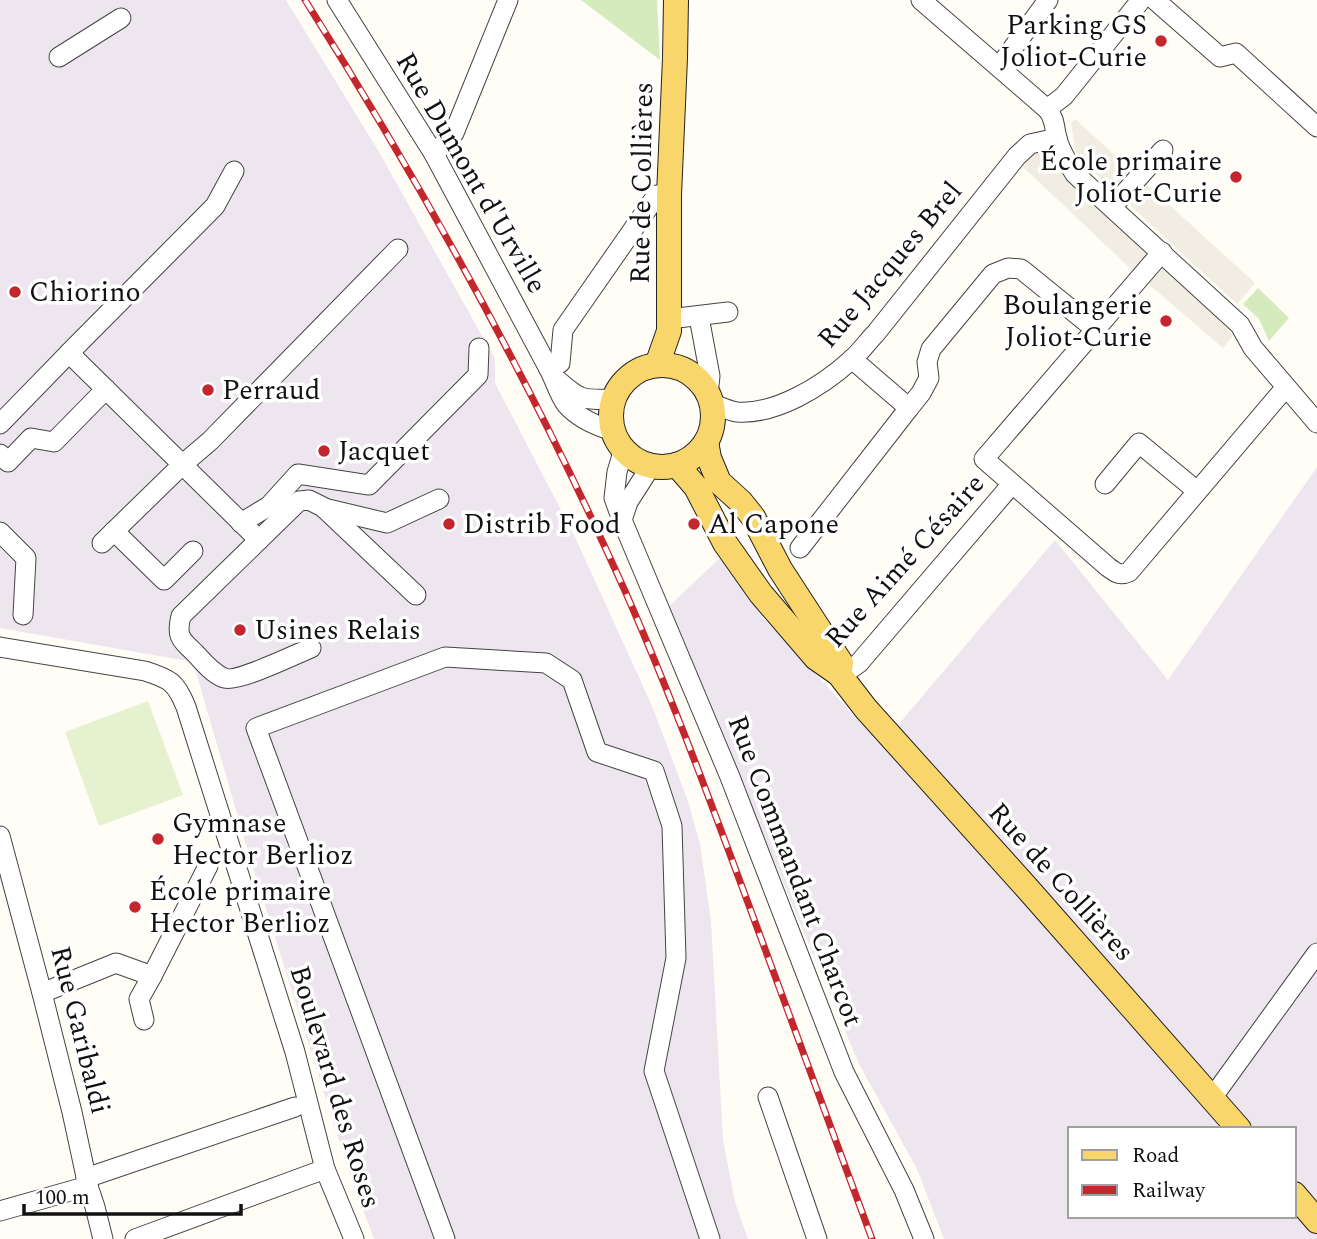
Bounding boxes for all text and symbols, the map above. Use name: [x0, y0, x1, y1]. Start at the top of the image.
place label: Parking GS Joliot-Curie: [1000, 4, 1147, 79]
marker: Parking GS Joliot-Curie: [1153, 33, 1169, 49]
street label: Rue Dumont d'Urville: [384, 44, 558, 302]
street label: Rue de Collières: [619, 82, 665, 284]
place label: École primaire Joliot-Curie: [1040, 140, 1222, 215]
marker: École primaire Joliot-Curie: [1228, 169, 1244, 185]
street label: Rue Jacques Brel: [807, 172, 973, 358]
place label: Chiorino: [29, 271, 141, 314]
marker: Chiorino: [7, 284, 23, 300]
place label: Boulangerie Joliot-Curie: [1002, 284, 1152, 359]
marker: Boulangerie Joliot-Curie: [1158, 313, 1174, 329]
place label: Perraud: [222, 369, 320, 412]
marker: Perraud: [200, 382, 216, 398]
place label: Jacquet: [338, 430, 430, 473]
marker: Jacquet: [316, 443, 332, 459]
street label: Rue Aimé Césaire: [815, 464, 995, 658]
place label: Distrib Food: [463, 503, 621, 546]
place label: Al Capone: [708, 503, 839, 546]
marker: Distrib Food: [441, 516, 457, 532]
marker: Al Capone: [686, 516, 702, 532]
place label: Usines Relais: [254, 609, 421, 652]
marker: Usines Relais: [232, 622, 248, 638]
street label: Rue Commandant Charcot: [716, 709, 874, 1033]
street label: Rue de Collières: [977, 793, 1145, 971]
place label: Gymnase Hector Berlioz: [172, 802, 354, 877]
marker: Gymnase Hector Berlioz: [150, 831, 166, 847]
place label: École primaire Hector Berlioz: [149, 870, 331, 945]
marker: École primaire Hector Berlioz: [127, 899, 143, 915]
street label: Rue Garibaldi: [38, 941, 122, 1119]
street label: Boulevard des Roses: [278, 960, 392, 1214]
legend: [1068, 1127, 1296, 1218]
text: Road: [1132, 1140, 1179, 1172]
scale bar: [24, 1172, 242, 1216]
text: Railway: [1132, 1175, 1206, 1207]
text: 100 m: [35, 1182, 90, 1214]

